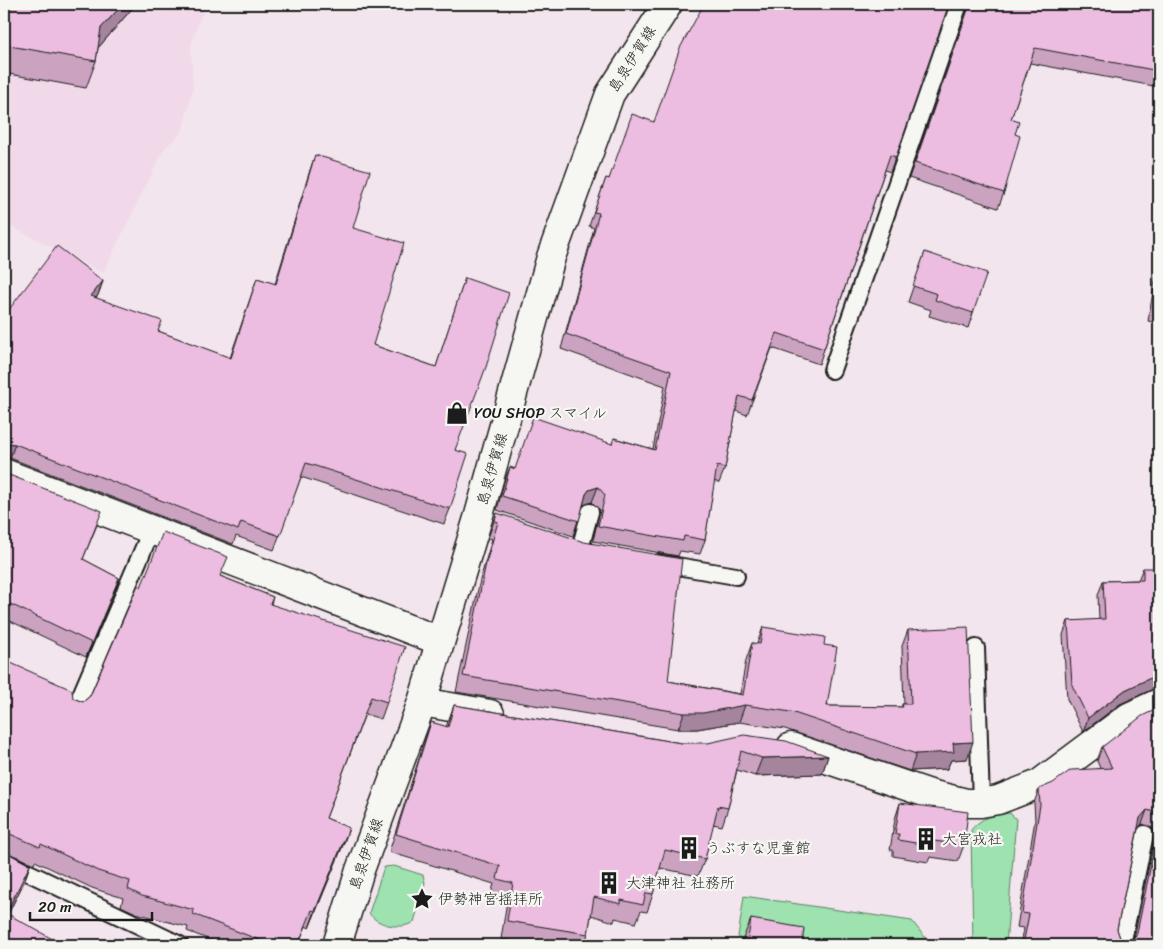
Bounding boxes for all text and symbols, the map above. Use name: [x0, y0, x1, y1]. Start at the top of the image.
street label: 島泉伊賀線: [601, 20, 663, 98]
shop icon: YOU SHOP スマイル: [444, 400, 470, 426]
place label: YOU SHOP スマイル: [474, 400, 607, 426]
street label: 島泉伊賀線: [469, 429, 515, 509]
street label: 島泉伊賀線: [341, 814, 391, 894]
building icon: 大宮戎社: [913, 826, 939, 852]
place label: 大宮戎社: [942, 826, 1002, 852]
building icon: うぶすな児童館: [676, 835, 702, 861]
place label: うぶすな児童館: [706, 835, 810, 861]
building icon: 大津神社 社務所: [596, 870, 622, 896]
place label: 大津神社 社務所: [626, 870, 735, 896]
place icon: 伊勢神宮揺拝所: [409, 886, 435, 912]
place label: 伊勢神宮揺拝所: [438, 886, 543, 912]
scale bar: [30, 889, 152, 921]
text: 20 m: [38, 894, 72, 920]

